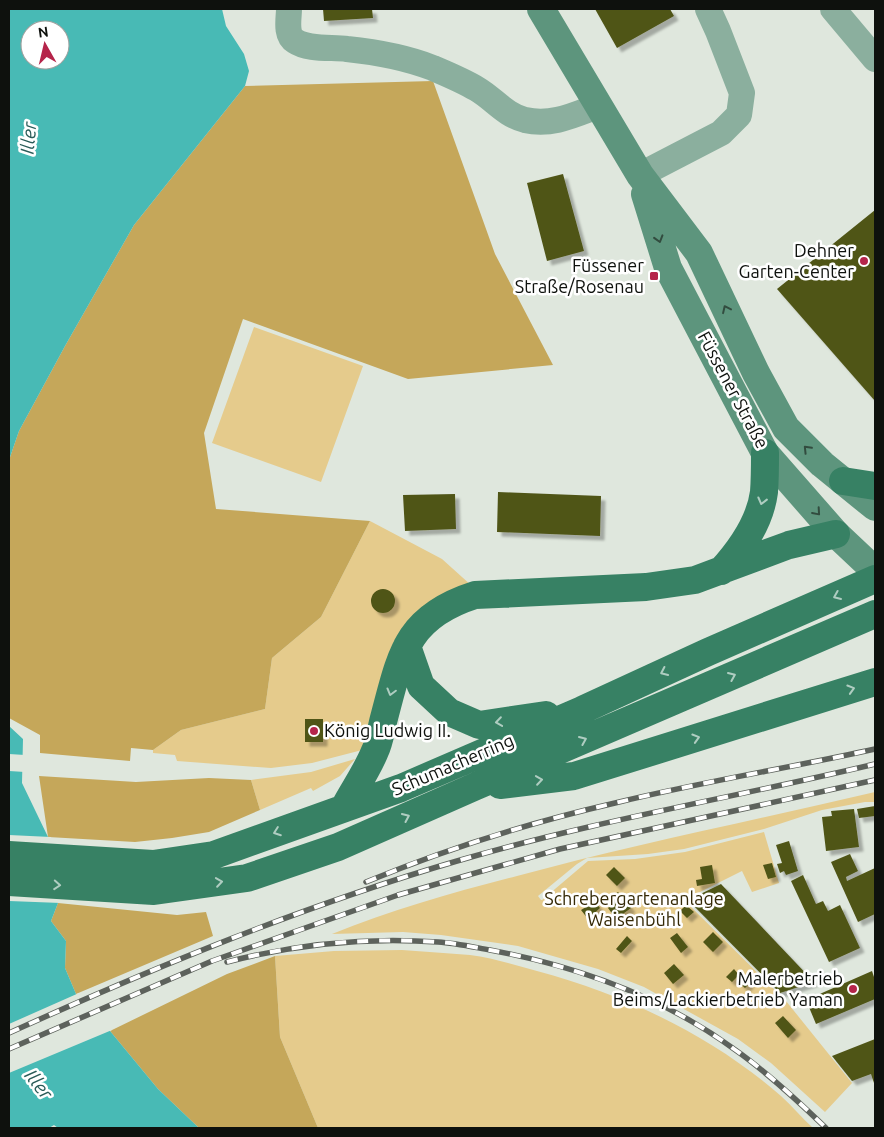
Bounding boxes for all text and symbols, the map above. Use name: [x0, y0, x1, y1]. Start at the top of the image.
north arrow: [20, 20, 70, 70]
text: N: [37, 23, 49, 41]
water label: Iller: [16, 120, 40, 155]
one-way arrow: [654, 234, 664, 242]
place label: Dehner Garten-Center: [738, 240, 854, 281]
place label: Füssener Straße/Rosenau: [515, 255, 644, 296]
marker: Dehner Garten-Center: [858, 255, 870, 267]
marker: Füssener Straße/Rosenau: [648, 270, 660, 282]
one-way arrow: [721, 305, 732, 314]
street label: Füssener Straße: [695, 328, 773, 451]
one-way arrow: [804, 446, 813, 455]
one-way arrow: [757, 497, 768, 506]
one-way arrow: [811, 507, 820, 516]
one-way arrow: [833, 589, 842, 600]
one-way arrow: [660, 666, 669, 676]
one-way arrow: [727, 671, 736, 682]
one-way arrow: [846, 685, 855, 695]
one-way arrow: [386, 687, 397, 696]
one-way arrow: [495, 716, 503, 727]
place label: König Ludwig II.: [324, 720, 451, 740]
marker: König Ludwig II.: [308, 725, 320, 737]
street label: Schumacherring: [389, 729, 517, 799]
one-way arrow: [691, 733, 699, 743]
one-way arrow: [578, 736, 587, 747]
one-way arrow: [535, 776, 544, 786]
one-way arrow: [401, 812, 410, 823]
one-way arrow: [273, 826, 282, 836]
one-way arrow: [215, 877, 223, 888]
one-way arrow: [54, 879, 62, 890]
park label: Schrebergartenanlage Waisenbühl: [544, 888, 724, 929]
place label: Malerbetrieb Beims/Lackierbetrieb Yaman: [613, 968, 843, 1009]
marker: Malerbetrieb Beims/Lackierbetrieb Yaman: [847, 983, 859, 995]
water label: Iller: [20, 1065, 58, 1104]

